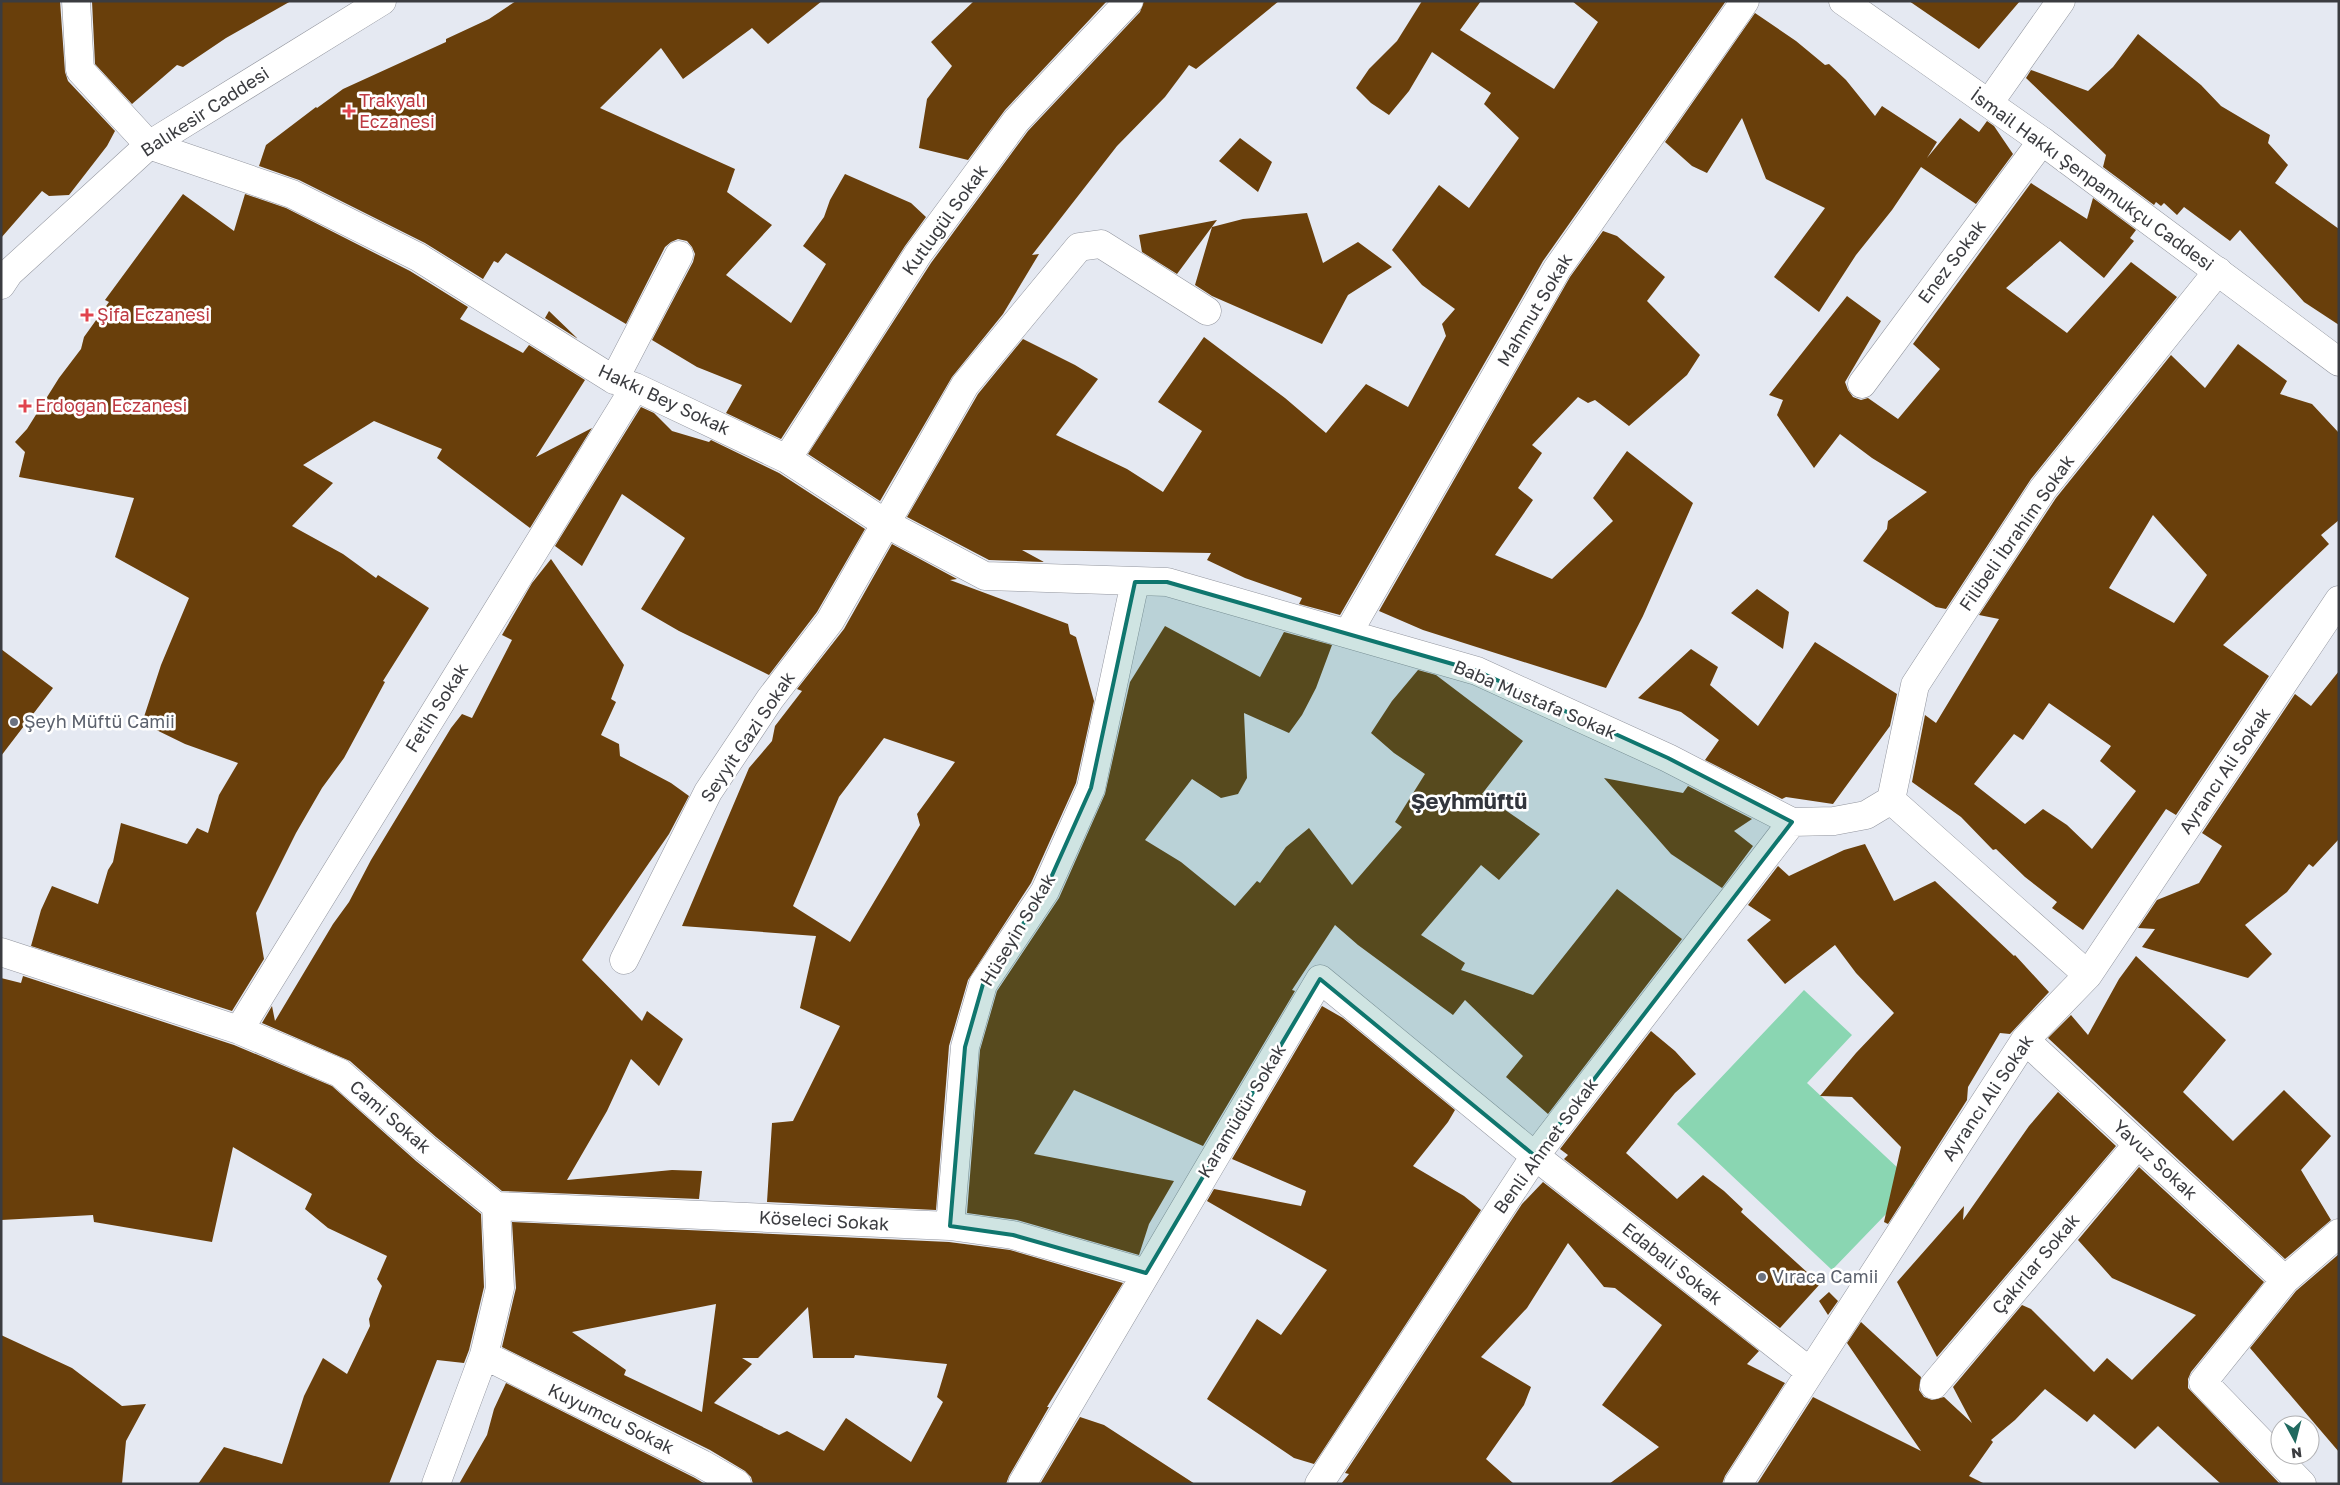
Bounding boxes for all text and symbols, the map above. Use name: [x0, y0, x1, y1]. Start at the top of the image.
street label: Balıkesir Caddesi: [136, 62, 273, 161]
street label: İsmail Hakkı Şenpamukçu Caddesi: [1967, 83, 2219, 275]
place label: Trakyalı Eczanesi: [359, 89, 435, 132]
marker: Trakyalı Eczanesi: [343, 105, 355, 117]
street label: Kutlugül Sokak: [897, 160, 992, 279]
street label: Enez Sokak: [1913, 215, 1990, 307]
street label: Mahmut Sokak: [1492, 249, 1577, 370]
place label: Şifa Eczanesi: [97, 303, 210, 325]
marker: Şifa Eczanesi: [81, 309, 93, 321]
street label: Hakkı Bey Sokak: [595, 359, 734, 439]
place label: Erdoğan Eczanesi: [35, 394, 187, 416]
marker: Erdoğan Eczanesi: [19, 400, 31, 412]
street label: Filibeli İbrahim Sokak: [1954, 450, 2078, 615]
street label: Baba Mustafa Sokak: [1451, 655, 1620, 743]
street label: Fetih Sokak: [400, 659, 472, 756]
street label: Seyyit Gazi Sokak: [695, 667, 799, 806]
street label: Ayrancı Ali Sokak: [2174, 703, 2275, 838]
place label: Şeyh Müftü Camii: [24, 710, 175, 732]
marker: Şeyh Müftü Camii: [8, 716, 20, 728]
district label: Şeyhmüftü: [1411, 787, 1527, 814]
street label: Hüseyin Sokak: [975, 869, 1059, 990]
street label: Ayrancı Ali Sokak: [1937, 1030, 2038, 1165]
street label: Karamüdür Sokak: [1192, 1040, 1290, 1181]
street label: Benli Ahmet Sokak: [1489, 1073, 1602, 1218]
street label: Cami Sokak: [346, 1075, 436, 1157]
street label: Yavuz Sokak: [2109, 1115, 2202, 1204]
street label: Köseleci Sokak: [758, 1206, 890, 1234]
street label: Çakırlar Sokak: [1987, 1209, 2084, 1318]
street label: Edabali Sokak: [1618, 1217, 1727, 1309]
place label: Vıraca Camii: [1772, 1265, 1878, 1287]
marker: Vıraca Camii: [1756, 1271, 1768, 1283]
street label: Kuyumcu Sokak: [545, 1378, 678, 1458]
north arrow: [2270, 1415, 2320, 1465]
text: N: [2290, 1444, 2303, 1462]

